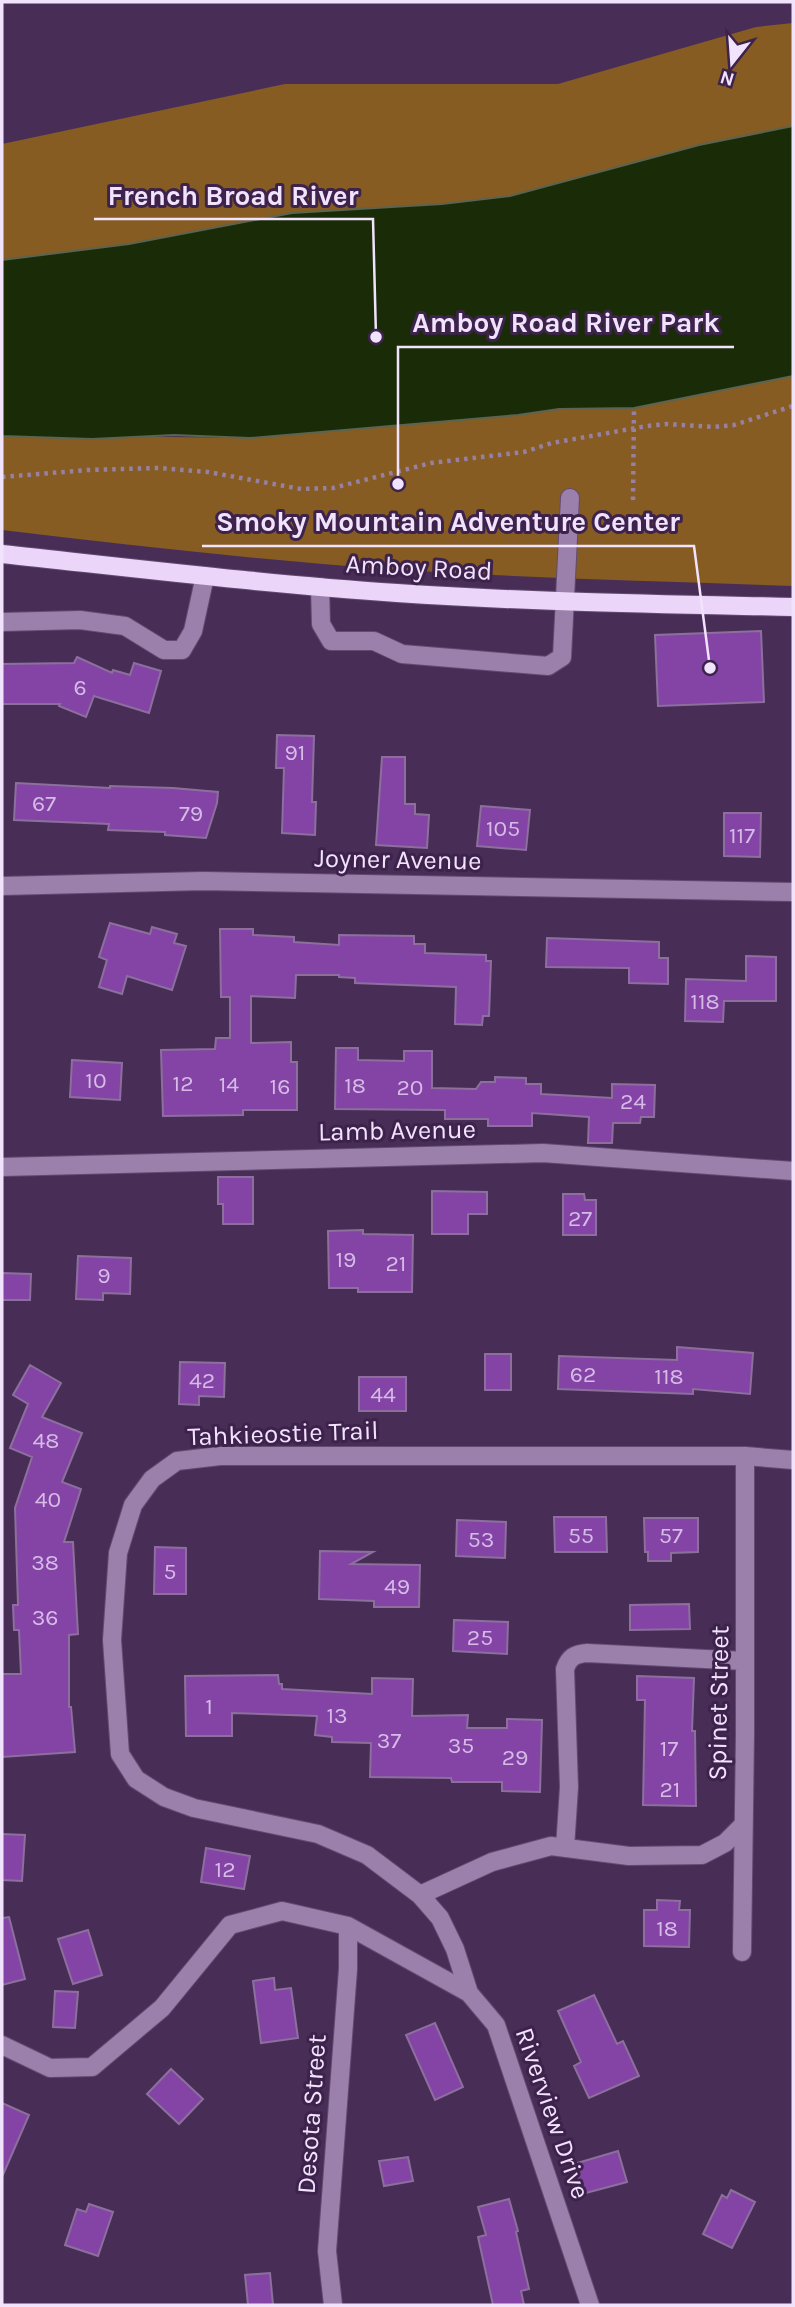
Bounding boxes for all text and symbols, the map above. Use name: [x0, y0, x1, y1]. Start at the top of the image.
north arrow: [697, 28, 767, 98]
text: N: [718, 66, 737, 91]
callout: French Broad River: [94, 170, 373, 219]
text: French Broad River: [107, 179, 359, 212]
callout: Amboy Road River Park: [398, 298, 734, 347]
text: Amboy Road River Park: [412, 306, 720, 339]
callout: Smoky Mountain Adventure Center: [202, 497, 694, 546]
text: Smoky Mountain Adventure Center: [216, 505, 680, 538]
street label: Amboy Road: [345, 548, 493, 587]
house number: 6: [73, 674, 87, 701]
house number: 91: [285, 739, 305, 766]
house number: 67: [32, 790, 56, 817]
house number: 79: [179, 800, 203, 827]
house number: 105: [486, 815, 520, 842]
house number: 117: [729, 822, 755, 849]
street label: Joyner Avenue: [314, 843, 482, 876]
house number: 118: [690, 988, 720, 1015]
house number: 10: [85, 1067, 107, 1094]
house number: 12: [173, 1070, 193, 1097]
house number: 14: [219, 1071, 239, 1098]
house number: 18: [344, 1072, 366, 1099]
house number: 16: [270, 1073, 290, 1100]
house number: 20: [397, 1074, 423, 1101]
house number: 24: [620, 1088, 646, 1115]
street label: Lamb Avenue: [318, 1114, 476, 1147]
house number: 27: [568, 1205, 592, 1232]
house number: 19: [336, 1246, 356, 1273]
house number: 21: [386, 1250, 406, 1277]
house number: 9: [97, 1262, 111, 1289]
house number: 62: [570, 1361, 596, 1388]
house number: 118: [654, 1363, 684, 1390]
house number: 42: [189, 1367, 215, 1394]
house number: 44: [370, 1381, 396, 1408]
street label: Tahkieostie Trail: [187, 1415, 379, 1452]
house number: 48: [33, 1427, 59, 1454]
house number: 40: [35, 1486, 61, 1513]
house number: 55: [568, 1522, 594, 1549]
house number: 57: [659, 1522, 683, 1549]
house number: 53: [468, 1526, 494, 1553]
house number: 38: [31, 1549, 59, 1576]
house number: 5: [164, 1558, 176, 1585]
house number: 49: [384, 1573, 410, 1600]
house number: 36: [32, 1604, 58, 1631]
house number: 25: [467, 1624, 493, 1651]
street label: Spinet Street: [702, 1625, 735, 1781]
house number: 1: [205, 1693, 213, 1720]
house number: 13: [326, 1702, 348, 1729]
house number: 37: [377, 1727, 401, 1754]
house number: 35: [448, 1732, 474, 1759]
house number: 17: [660, 1735, 678, 1762]
house number: 29: [502, 1744, 528, 1771]
house number: 21: [660, 1776, 680, 1803]
house number: 12: [215, 1856, 235, 1883]
house number: 18: [656, 1915, 678, 1942]
street label: Riverview Drive: [509, 2023, 596, 2203]
street label: Desota Street: [290, 2033, 333, 2195]

